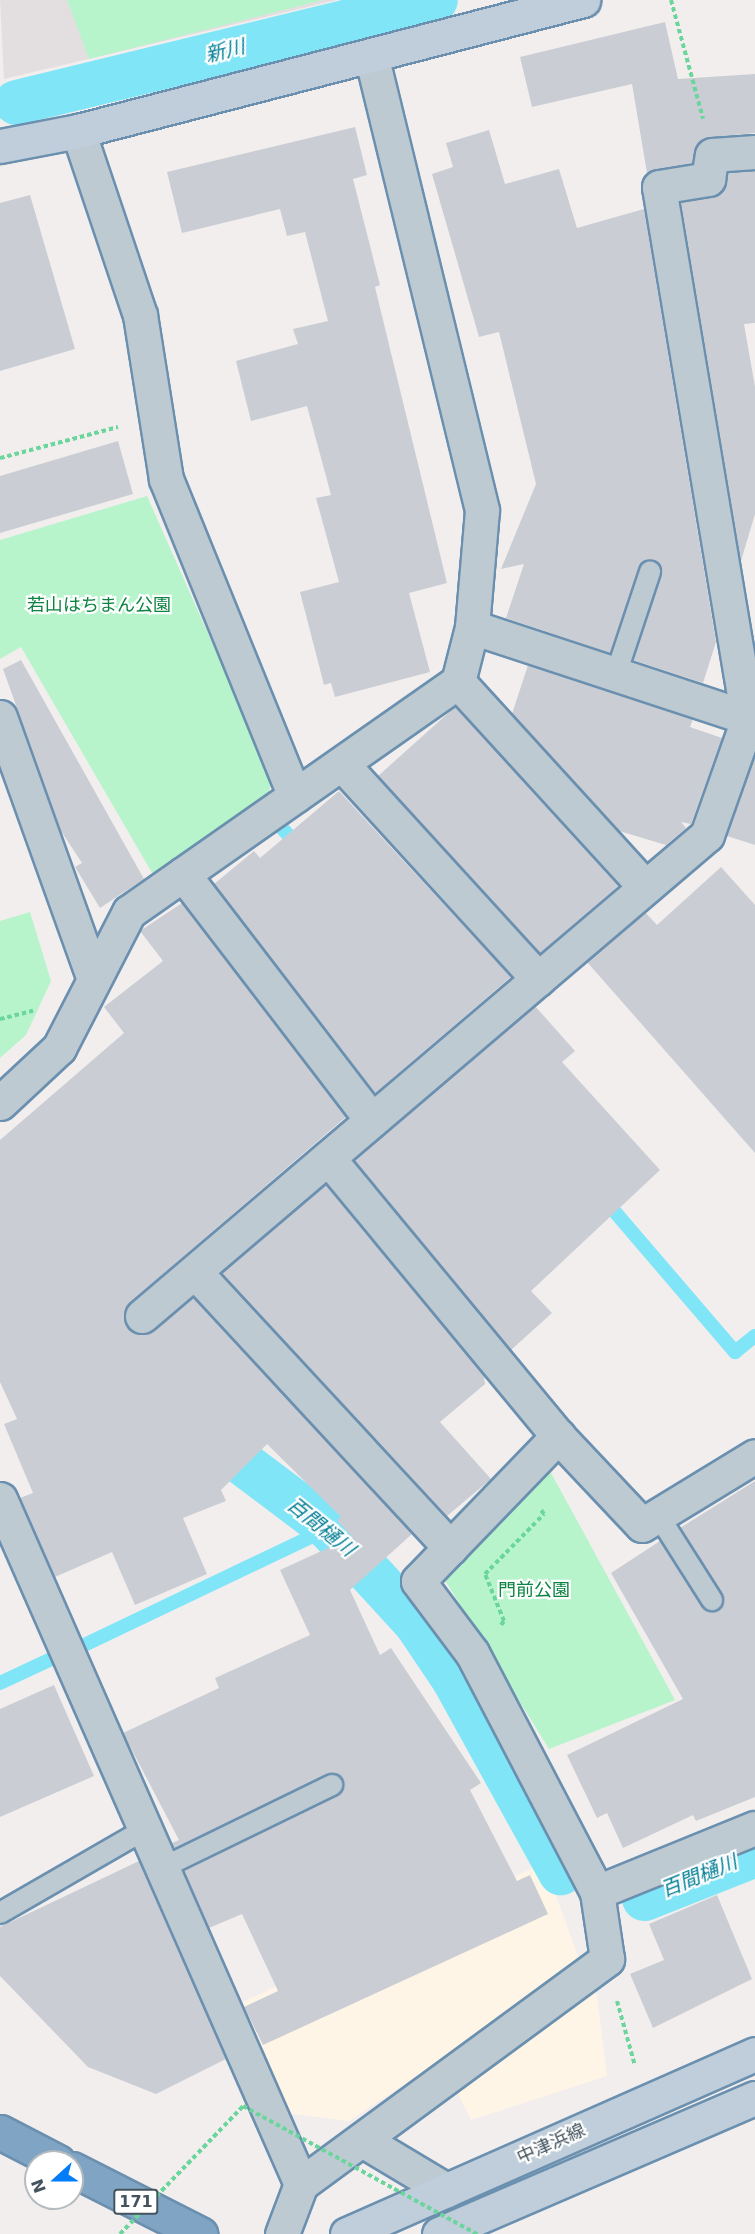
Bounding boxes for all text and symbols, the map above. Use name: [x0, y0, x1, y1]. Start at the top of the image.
water label: 新川: [203, 35, 247, 67]
park label: 若山はちまん公園: [27, 594, 171, 616]
water label: 百間樋川: [282, 1493, 360, 1561]
park label: 門前公園: [498, 1579, 570, 1601]
water label: 百間樋川: [657, 1850, 741, 1902]
street label: 中津浜線: [514, 2119, 588, 2169]
north arrow: [24, 2150, 84, 2210]
text: N: [27, 2176, 50, 2196]
road number: 171: [112, 2189, 160, 2215]

